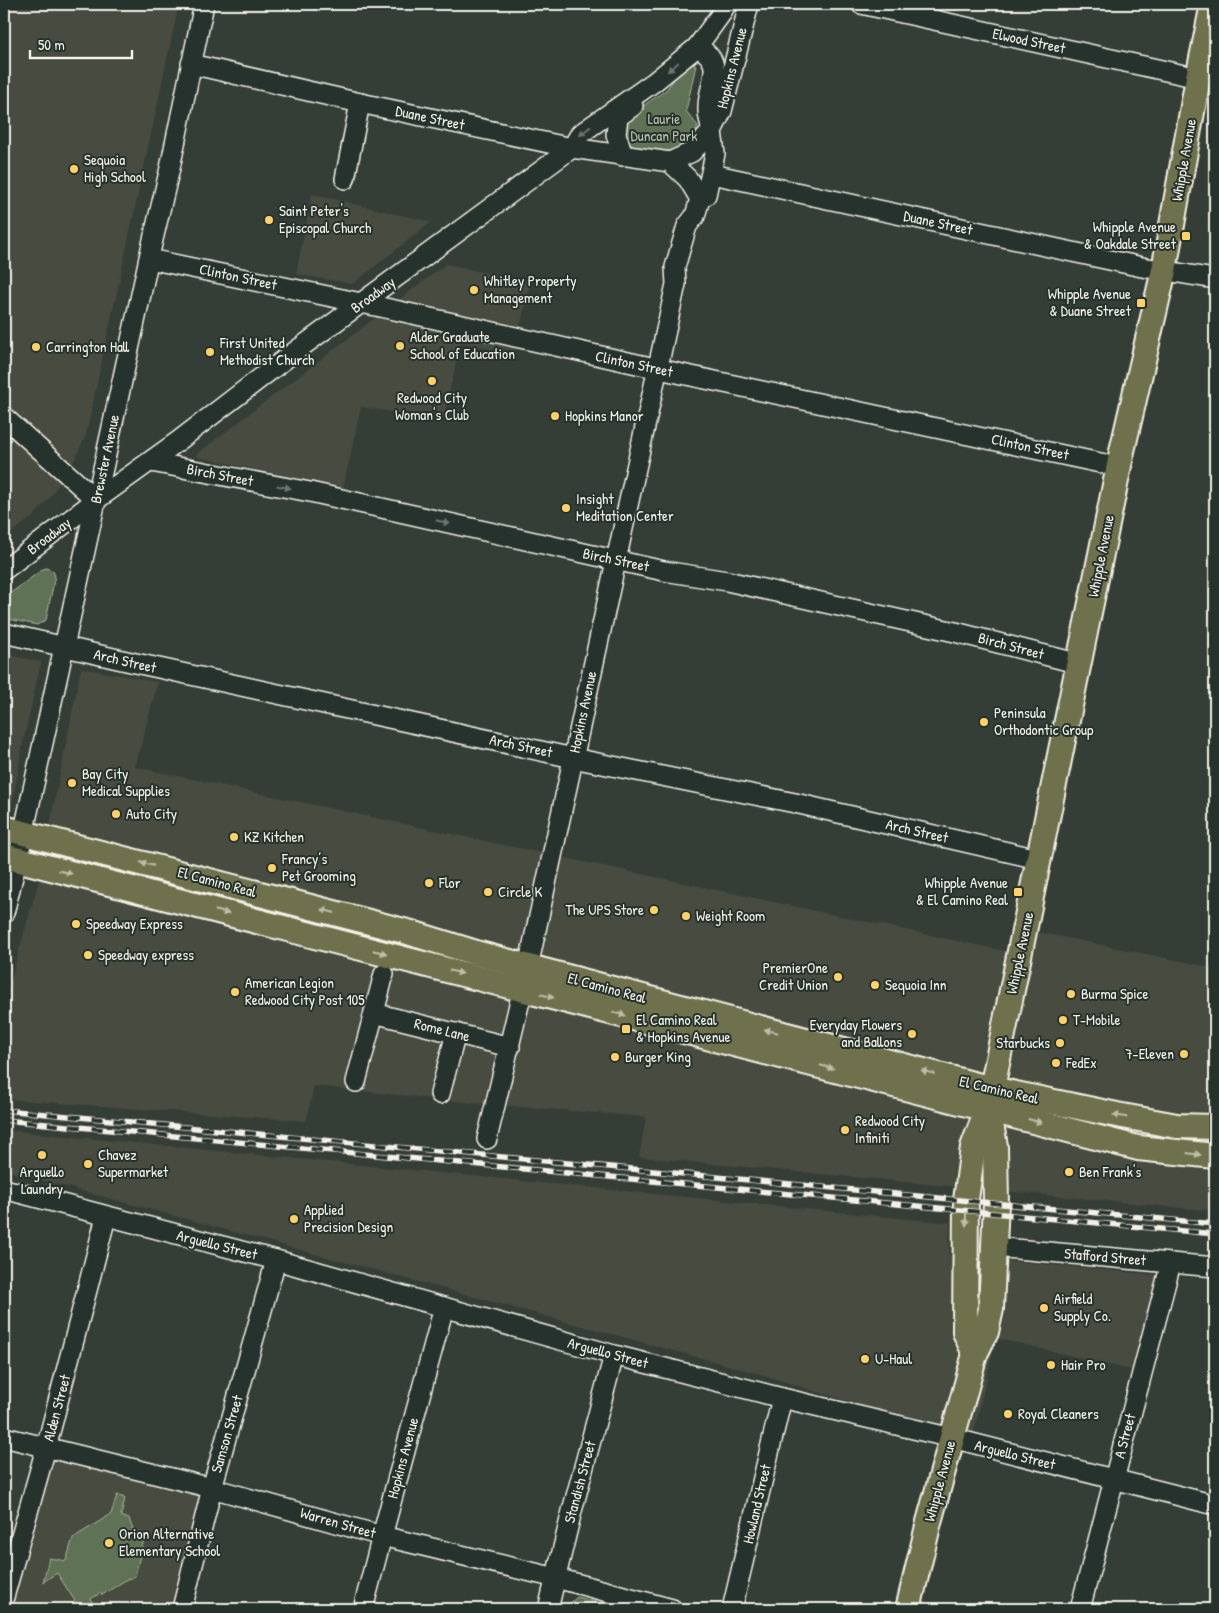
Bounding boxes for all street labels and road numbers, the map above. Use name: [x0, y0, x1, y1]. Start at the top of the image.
street label: Elwood Street: [991, 23, 1068, 59]
street label: Hopkins Avenue: [711, 25, 752, 111]
street label: Duane Street: [394, 100, 467, 135]
street label: Whipple Avenue: [1166, 117, 1201, 203]
street label: Duane Street: [902, 205, 975, 240]
street label: Clinton Street: [197, 258, 280, 295]
street label: Broadway: [346, 271, 399, 318]
street label: Clinton Street: [593, 345, 676, 382]
street label: Brewster Avenue: [85, 412, 124, 505]
street label: Clinton Street: [989, 428, 1072, 465]
street label: Birch Street: [185, 458, 256, 491]
street label: Broadway: [22, 512, 75, 559]
street label: Whipple Avenue: [1082, 513, 1119, 599]
street label: Birch Street: [581, 542, 652, 577]
street label: Birch Street: [976, 627, 1047, 665]
street label: Arch Street: [92, 643, 159, 678]
street label: Hopkins Avenue: [564, 669, 601, 755]
street label: Arch Street: [488, 729, 555, 763]
street label: Arch Street: [884, 813, 951, 848]
street label: El Camino Real: [175, 861, 259, 902]
street label: Whipple Avenue: [1001, 910, 1038, 996]
street label: El Camino Real: [565, 967, 649, 1008]
street label: Rome Lane: [412, 1012, 472, 1047]
street label: El Camino Real: [957, 1070, 1041, 1109]
street label: Arguello Street: [174, 1224, 261, 1265]
street label: Stafford Street: [1063, 1242, 1148, 1271]
street label: Arguello Street: [566, 1332, 652, 1374]
street label: Alden Street: [38, 1371, 76, 1444]
street label: Samson Street: [205, 1392, 248, 1475]
street label: A Street: [1108, 1410, 1141, 1461]
street label: Hopkins Avenue: [382, 1415, 423, 1501]
street label: Arguello Street: [972, 1434, 1059, 1475]
street label: Standish Street: [558, 1438, 601, 1525]
street label: Whipple Avenue: [919, 1438, 960, 1524]
street label: Howland Street: [737, 1461, 776, 1546]
street label: Warren Street: [298, 1502, 379, 1544]

